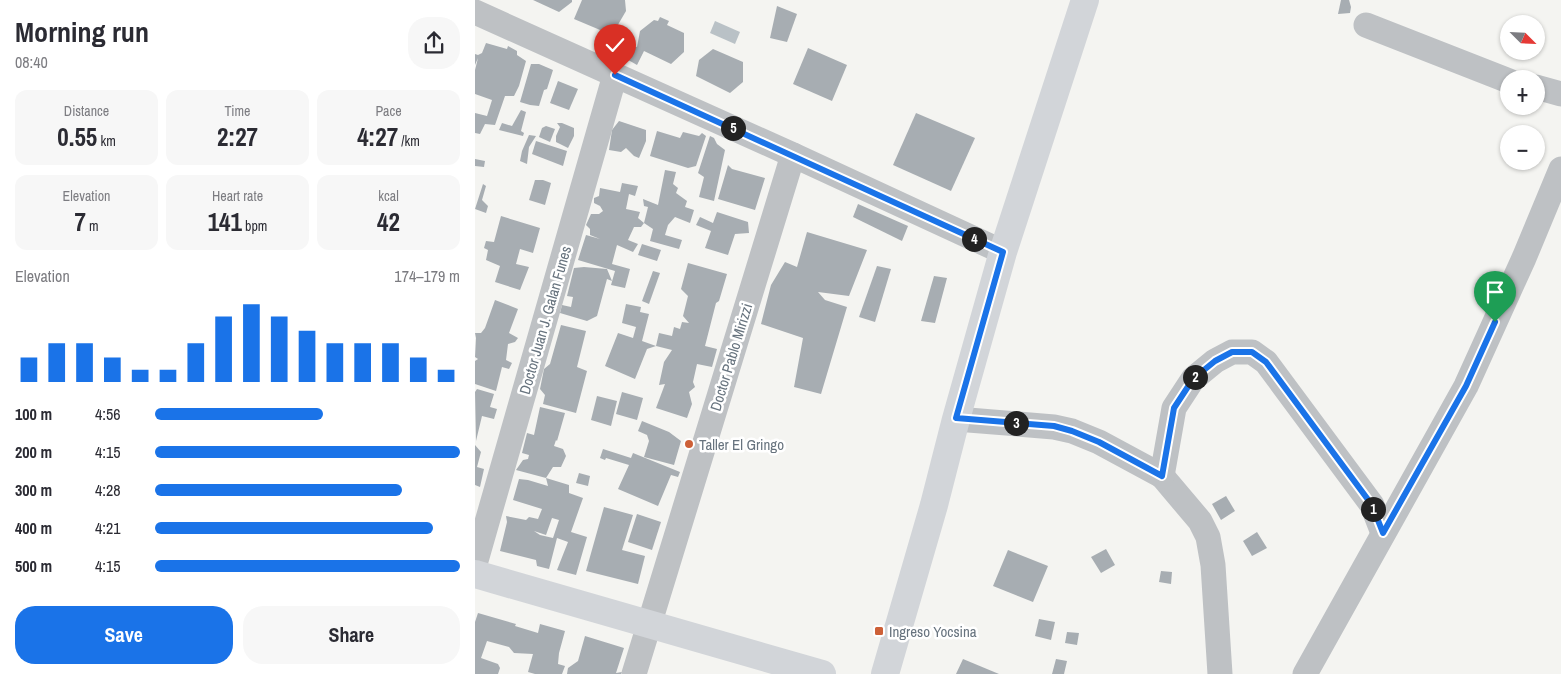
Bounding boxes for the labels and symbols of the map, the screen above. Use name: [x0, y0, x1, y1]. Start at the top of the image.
north arrow: [1500, 15, 1545, 60]
pin: [594, 24, 636, 75]
pin: 5: [721, 116, 745, 140]
pin: 4: [961, 226, 987, 252]
street label: Doctor Juan J. Galan Funes: [514, 243, 576, 397]
pin: [1474, 271, 1516, 322]
street label: Doctor Pablo Mirizzi: [705, 301, 757, 413]
pin: 2: [1183, 364, 1207, 390]
pin: 3: [1003, 410, 1029, 436]
place label: Taller El Gringo: [699, 434, 784, 455]
marker: Taller El Gringo: [683, 438, 695, 450]
pin: 1: [1361, 496, 1385, 522]
place label: Ingreso Yocsina: [889, 621, 977, 642]
marker: Ingreso Yocsina: [873, 625, 885, 637]

